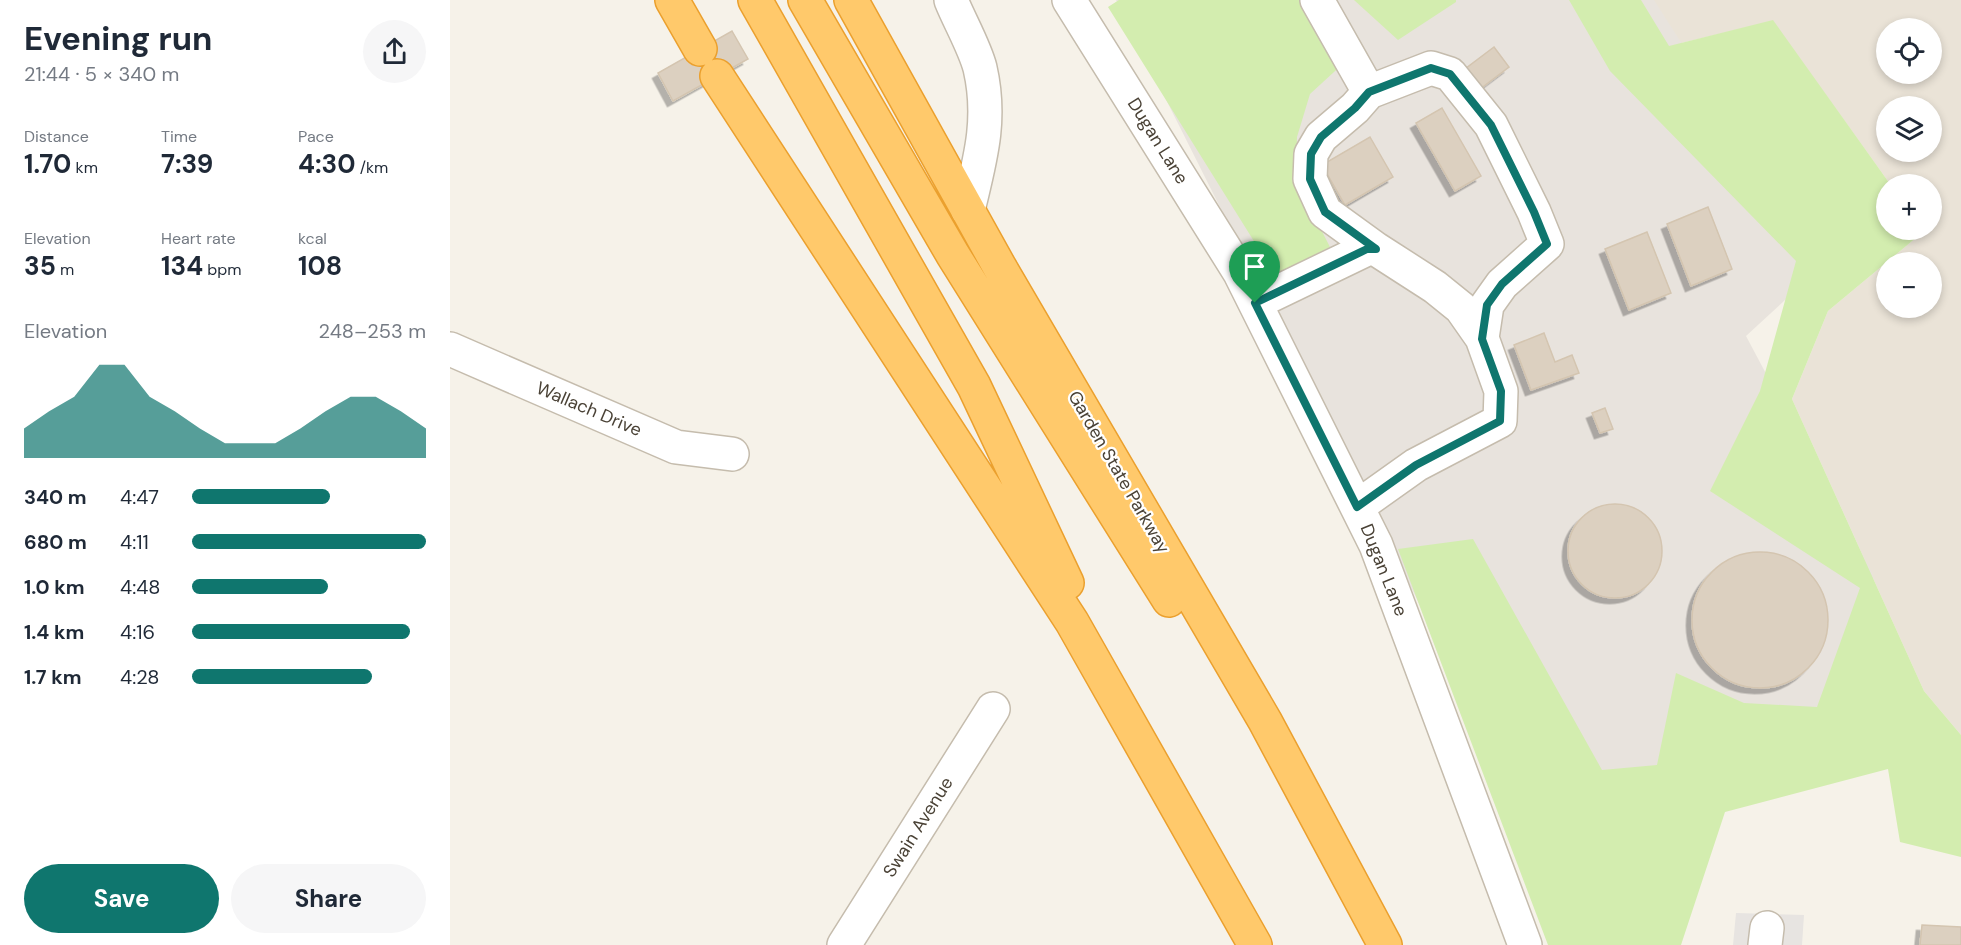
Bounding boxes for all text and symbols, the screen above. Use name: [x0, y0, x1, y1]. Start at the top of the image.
text: Evening run: [24, 17, 212, 60]
map controls: [1876, 18, 1942, 318]
button: locate: [1876, 18, 1942, 84]
button: share: [363, 20, 426, 83]
text: 21:44 · 5 × 340 m: [24, 61, 179, 87]
street label: Dugan Lane: [1122, 93, 1194, 189]
button: layers: [1876, 96, 1942, 162]
text: Distance: [24, 126, 89, 147]
text: Time: [161, 126, 197, 147]
text: Pace: [298, 126, 334, 147]
text: 1.70: [24, 147, 71, 181]
text: 7:39: [161, 147, 213, 181]
text: 4:30: [298, 147, 356, 181]
text: km: [71, 157, 98, 178]
text: /km: [356, 157, 388, 178]
button: +: [1876, 174, 1942, 240]
text: Elevation: [24, 228, 91, 249]
text: Heart rate: [161, 228, 236, 249]
text: kcal: [298, 228, 327, 249]
pin: [1229, 241, 1280, 303]
text: 35: [24, 249, 56, 283]
text: 134: [161, 249, 203, 283]
text: 108: [298, 249, 342, 283]
icon: arrive: [1238, 250, 1271, 283]
button: −: [1876, 252, 1942, 318]
text: m: [56, 259, 74, 280]
text: bpm: [203, 259, 242, 280]
text: Elevation: [24, 318, 107, 344]
text: 248–253 m: [318, 318, 426, 344]
street label: Wallach Drive: [533, 376, 645, 442]
street label: Garden State Parkway: [1063, 386, 1175, 558]
text: 340 m: [24, 484, 87, 510]
text: 4:47: [120, 484, 159, 510]
street label: Dugan Lane: [1355, 520, 1413, 620]
text: 680 m: [24, 529, 87, 555]
text: 4:11: [120, 529, 149, 555]
text: 1.0 km: [24, 574, 85, 600]
text: 4:48: [120, 574, 160, 600]
text: 1.4 km: [24, 619, 84, 645]
text: 4:16: [120, 619, 155, 645]
text: 1.7 km: [24, 664, 82, 690]
text: 4:28: [120, 664, 160, 690]
street label: Swain Avenue: [878, 772, 958, 882]
button: Save: [24, 864, 219, 933]
button: Share: [231, 864, 426, 933]

